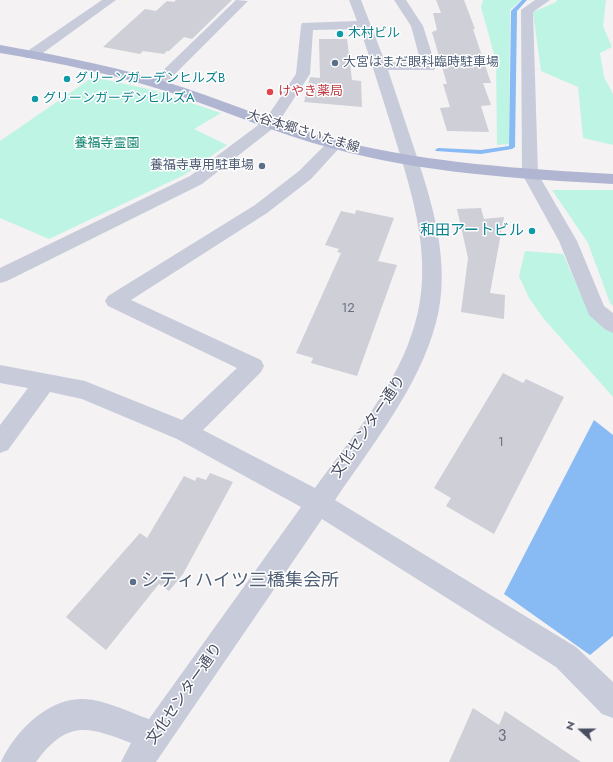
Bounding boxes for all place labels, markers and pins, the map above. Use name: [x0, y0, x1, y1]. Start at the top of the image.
place label: 木村ビル: [348, 26, 400, 42]
marker: 木村ビル: [335, 29, 345, 39]
place label: 大宮はまだ眼科臨時駐車場: [343, 55, 499, 71]
marker: 大宮はまだ眼科臨時駐車場: [330, 58, 340, 68]
place label: グリーンガーデンヒルズB: [75, 71, 225, 87]
marker: グリーンガーデンヒルズB: [62, 74, 72, 84]
place label: けやき薬局: [278, 84, 343, 100]
marker: けやき薬局: [265, 87, 275, 97]
place label: グリーンガーデンヒルズA: [43, 91, 195, 107]
marker: グリーンガーデンヒルズA: [30, 94, 40, 104]
place label: 養福寺専用駐車場: [150, 158, 254, 174]
marker: 養福寺専用駐車場: [257, 161, 267, 171]
place label: 和田アートビル: [420, 222, 524, 240]
marker: 和田アートビル: [527, 226, 537, 236]
place label: シティハイツ三橋集会所: [141, 571, 339, 593]
marker: シティハイツ三橋集会所: [128, 577, 138, 587]

